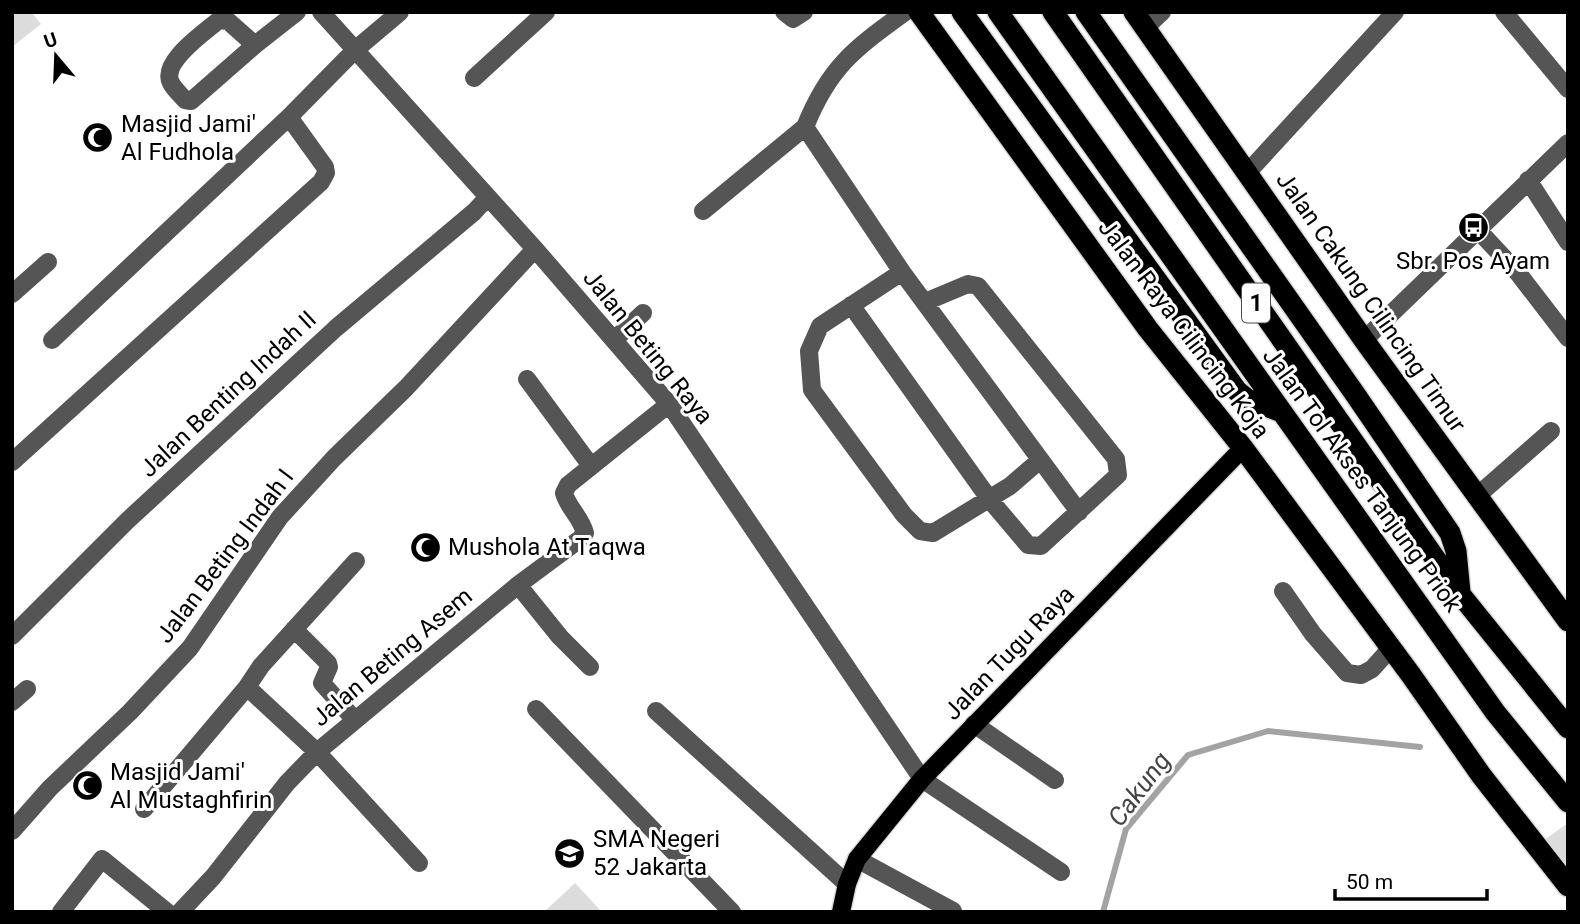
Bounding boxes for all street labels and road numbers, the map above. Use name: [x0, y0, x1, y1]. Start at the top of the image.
street label: Jalan Cakung Cilincing Timur: [1270, 167, 1472, 437]
street label: Jalan Raya Cilincing Koja: [1092, 214, 1276, 444]
street label: Jalan Beting Raya: [577, 264, 719, 430]
road number: 1: [1242, 284, 1270, 322]
street label: Jalan Benting Indah II: [134, 305, 322, 483]
street label: Jalan Tol Akses Tanjung Priok: [1257, 343, 1468, 618]
street label: Jalan Beting Indah I: [150, 464, 300, 648]
street label: Jalan Tugu Raya: [938, 580, 1080, 726]
street label: Jalan Beting Asem: [306, 582, 478, 732]

